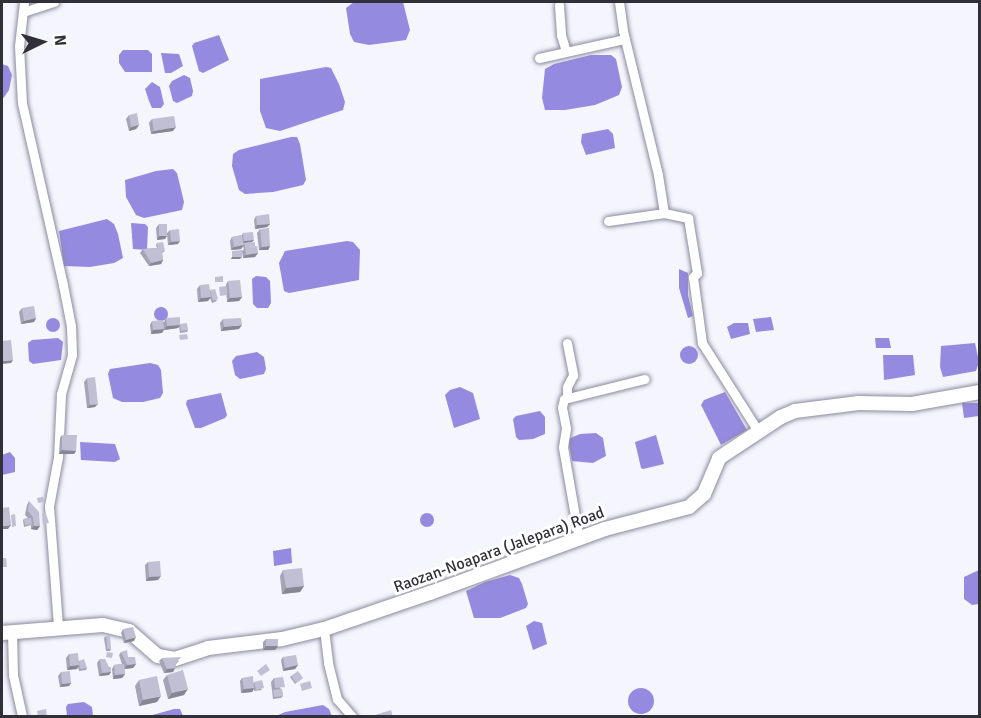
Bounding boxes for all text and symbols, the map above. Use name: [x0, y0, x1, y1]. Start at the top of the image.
north arrow: [12, 12, 72, 72]
text: N: [49, 34, 70, 47]
street label: Raozan-Noapara (Jalepara) Road: [391, 503, 607, 597]

